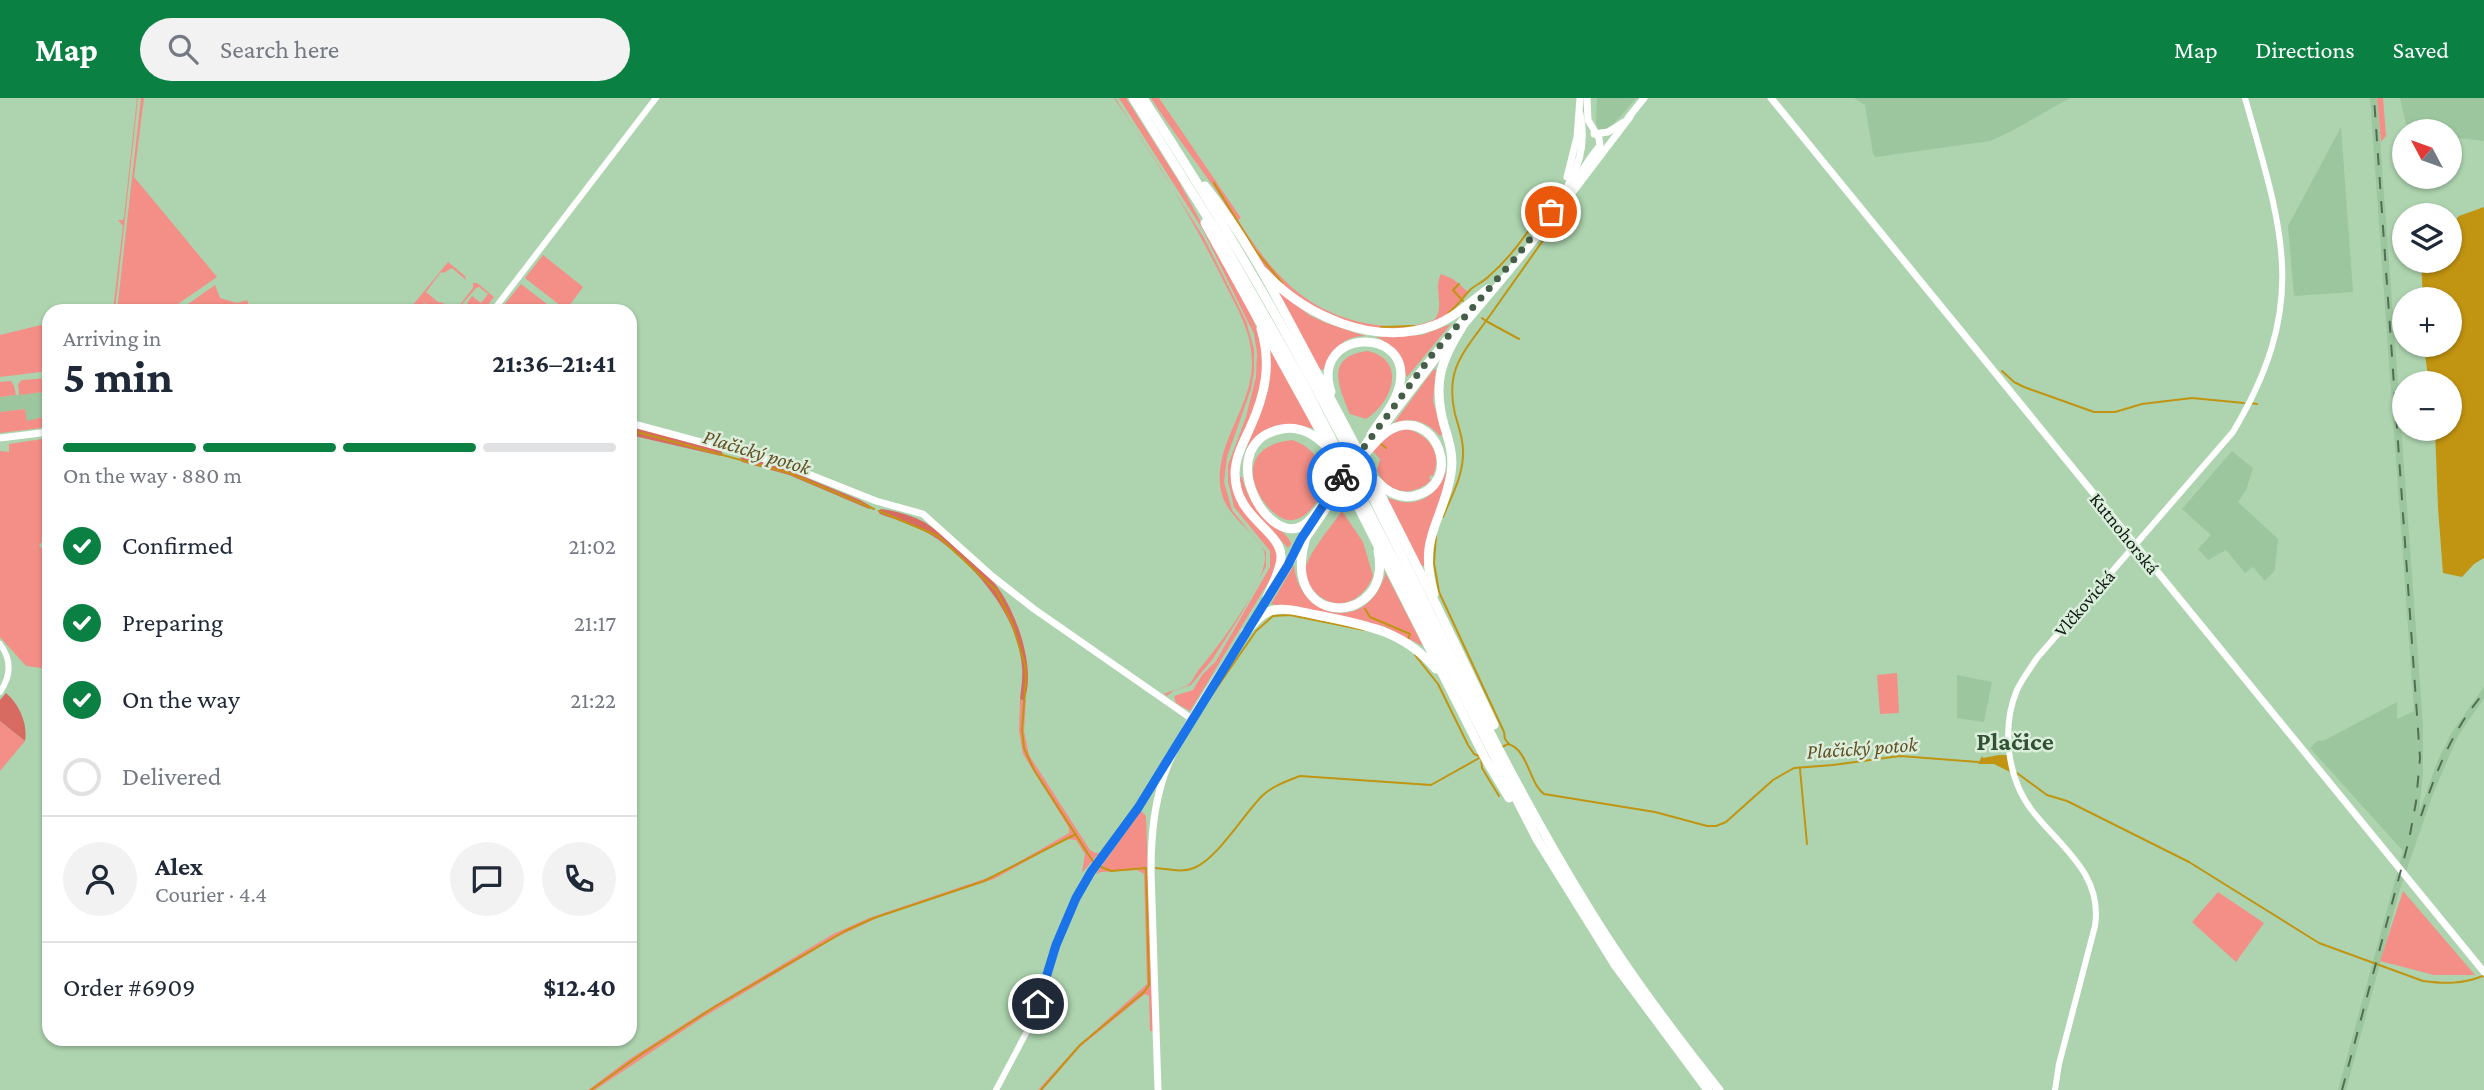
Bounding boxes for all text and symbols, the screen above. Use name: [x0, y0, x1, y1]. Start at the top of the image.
search box: [140, 18, 630, 81]
icon: search: [164, 30, 202, 68]
text: Map: [35, 31, 98, 68]
text: Search here: [220, 35, 339, 64]
text: Map: [2174, 36, 2218, 63]
text: Directions: [2256, 36, 2355, 63]
text: Saved: [2393, 36, 2449, 63]
north arrow: [2392, 119, 2462, 189]
map controls: [2392, 119, 2462, 441]
pin: [1521, 182, 1581, 242]
icon: bag: [1532, 193, 1570, 231]
button: layers: [2392, 203, 2462, 273]
button: +: [2392, 287, 2462, 357]
text: Arriving in: [63, 325, 161, 351]
text: 21:36–21:41: [492, 349, 616, 378]
text: 5 min: [63, 351, 173, 402]
button: −: [2392, 371, 2462, 441]
water label: Plačický potok: [700, 424, 814, 480]
courier: [1307, 442, 1377, 512]
icon: bike: [1323, 458, 1361, 496]
text: On the way · 880 m: [63, 462, 242, 488]
street label: Kutnohorská: [2086, 489, 2164, 578]
icon: check: [63, 527, 101, 565]
text: Confirmed: [122, 531, 233, 560]
text: 21:02: [568, 533, 616, 559]
street label: Vlčkovická: [2050, 566, 2119, 641]
icon: check: [63, 604, 101, 642]
text: Preparing: [122, 608, 223, 637]
text: 21:17: [574, 610, 616, 636]
icon: check: [63, 681, 101, 719]
text: On the way: [122, 685, 240, 714]
text: 21:22: [570, 687, 616, 713]
district label: Plačice: [1976, 727, 2054, 756]
water label: Plačický potok: [1806, 732, 1919, 764]
text: Delivered: [122, 762, 221, 791]
button: person: [63, 842, 137, 916]
button: chat: [450, 842, 524, 916]
button: phone: [542, 842, 616, 916]
text: Alex: [155, 852, 203, 881]
text: Courier · 4.4: [155, 881, 267, 907]
text: Order #6909: [63, 973, 195, 1002]
text: $12.40: [543, 973, 616, 1002]
pin: [1008, 974, 1068, 1034]
icon: home: [1019, 985, 1057, 1023]

